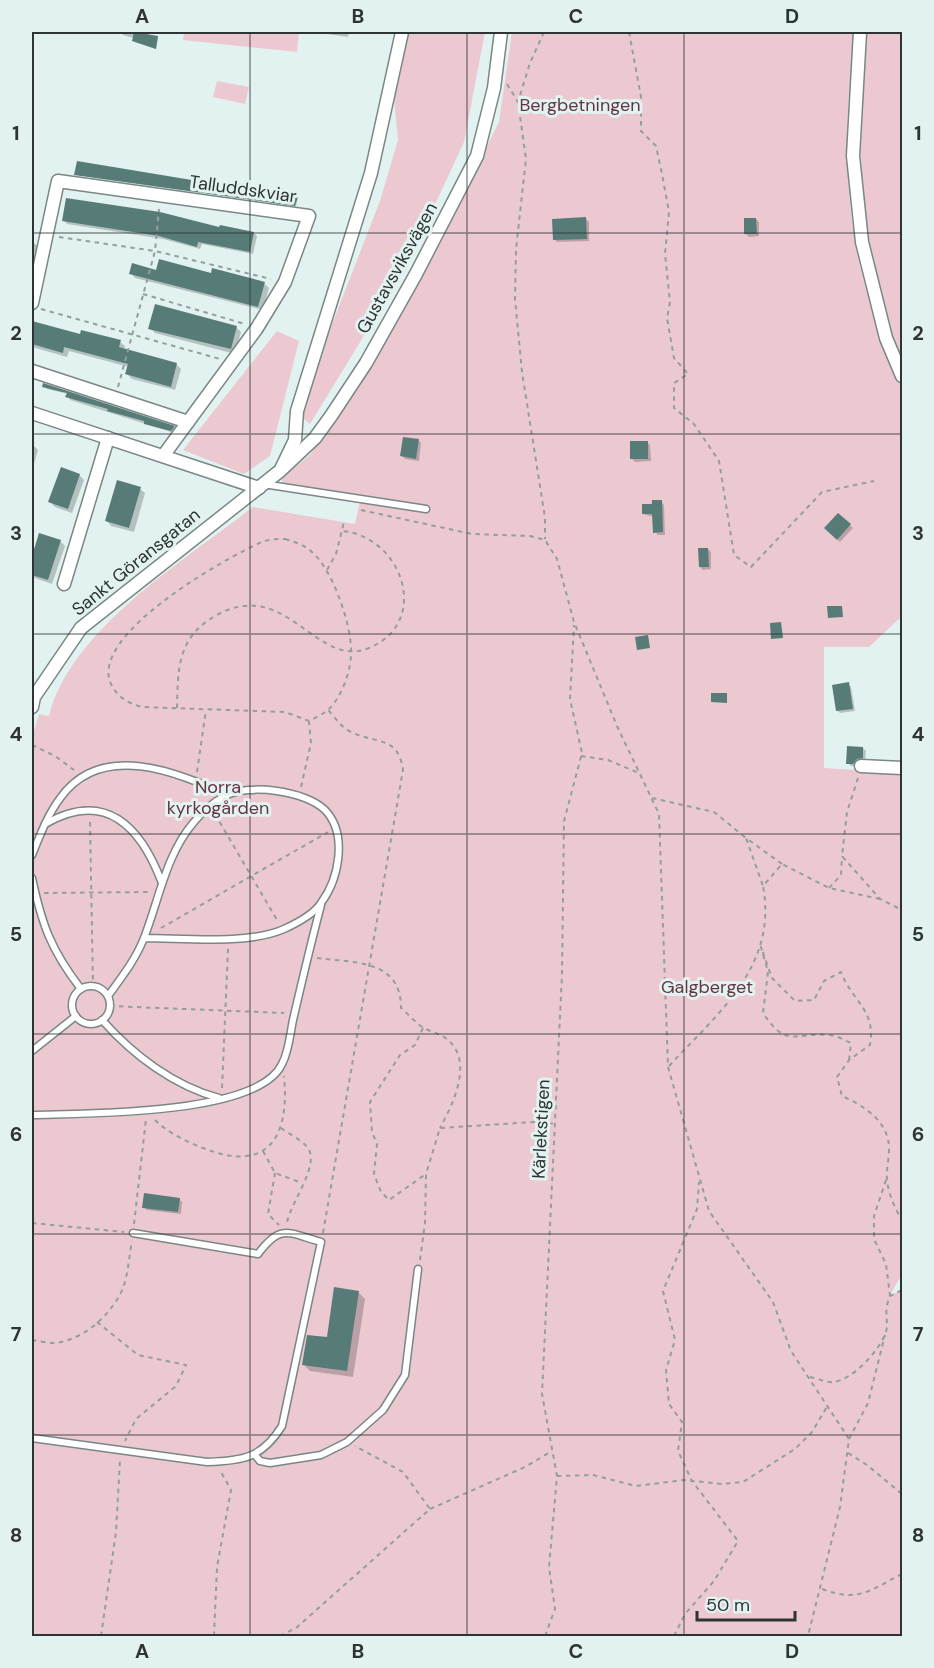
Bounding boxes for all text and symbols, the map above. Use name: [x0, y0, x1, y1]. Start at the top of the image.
text: A: [135, 3, 149, 29]
text: B: [352, 3, 364, 29]
text: C: [569, 3, 583, 29]
text: D: [785, 3, 799, 29]
park label: Bergbetningen: [519, 93, 641, 117]
text: 1: [12, 120, 20, 146]
text: 1: [914, 120, 922, 146]
street label: Talluddskviar: [188, 170, 298, 208]
street label: Gustavsviksvägen: [351, 198, 443, 338]
text: 2: [10, 320, 22, 346]
text: 2: [912, 320, 924, 346]
street label: Sankt Göransgatan: [67, 503, 205, 621]
text: 3: [10, 520, 22, 546]
text: 3: [912, 520, 924, 546]
text: 4: [10, 721, 23, 747]
text: 4: [912, 721, 925, 747]
park label: Norra kyrkogården: [167, 775, 269, 820]
text: 5: [10, 921, 22, 947]
text: 5: [912, 921, 924, 947]
park label: Galgberget: [661, 975, 753, 999]
street label: Kärlekstigen: [526, 1079, 556, 1179]
text: 6: [10, 1121, 22, 1147]
text: 6: [912, 1121, 924, 1147]
text: 7: [11, 1321, 22, 1347]
text: 7: [913, 1321, 924, 1347]
text: 8: [10, 1522, 22, 1548]
text: 8: [912, 1522, 924, 1548]
scale bar: [697, 1584, 794, 1622]
text: 50 m: [706, 1593, 750, 1617]
text: A: [135, 1638, 149, 1664]
text: B: [352, 1638, 364, 1664]
text: C: [569, 1638, 583, 1664]
text: D: [785, 1638, 799, 1664]

